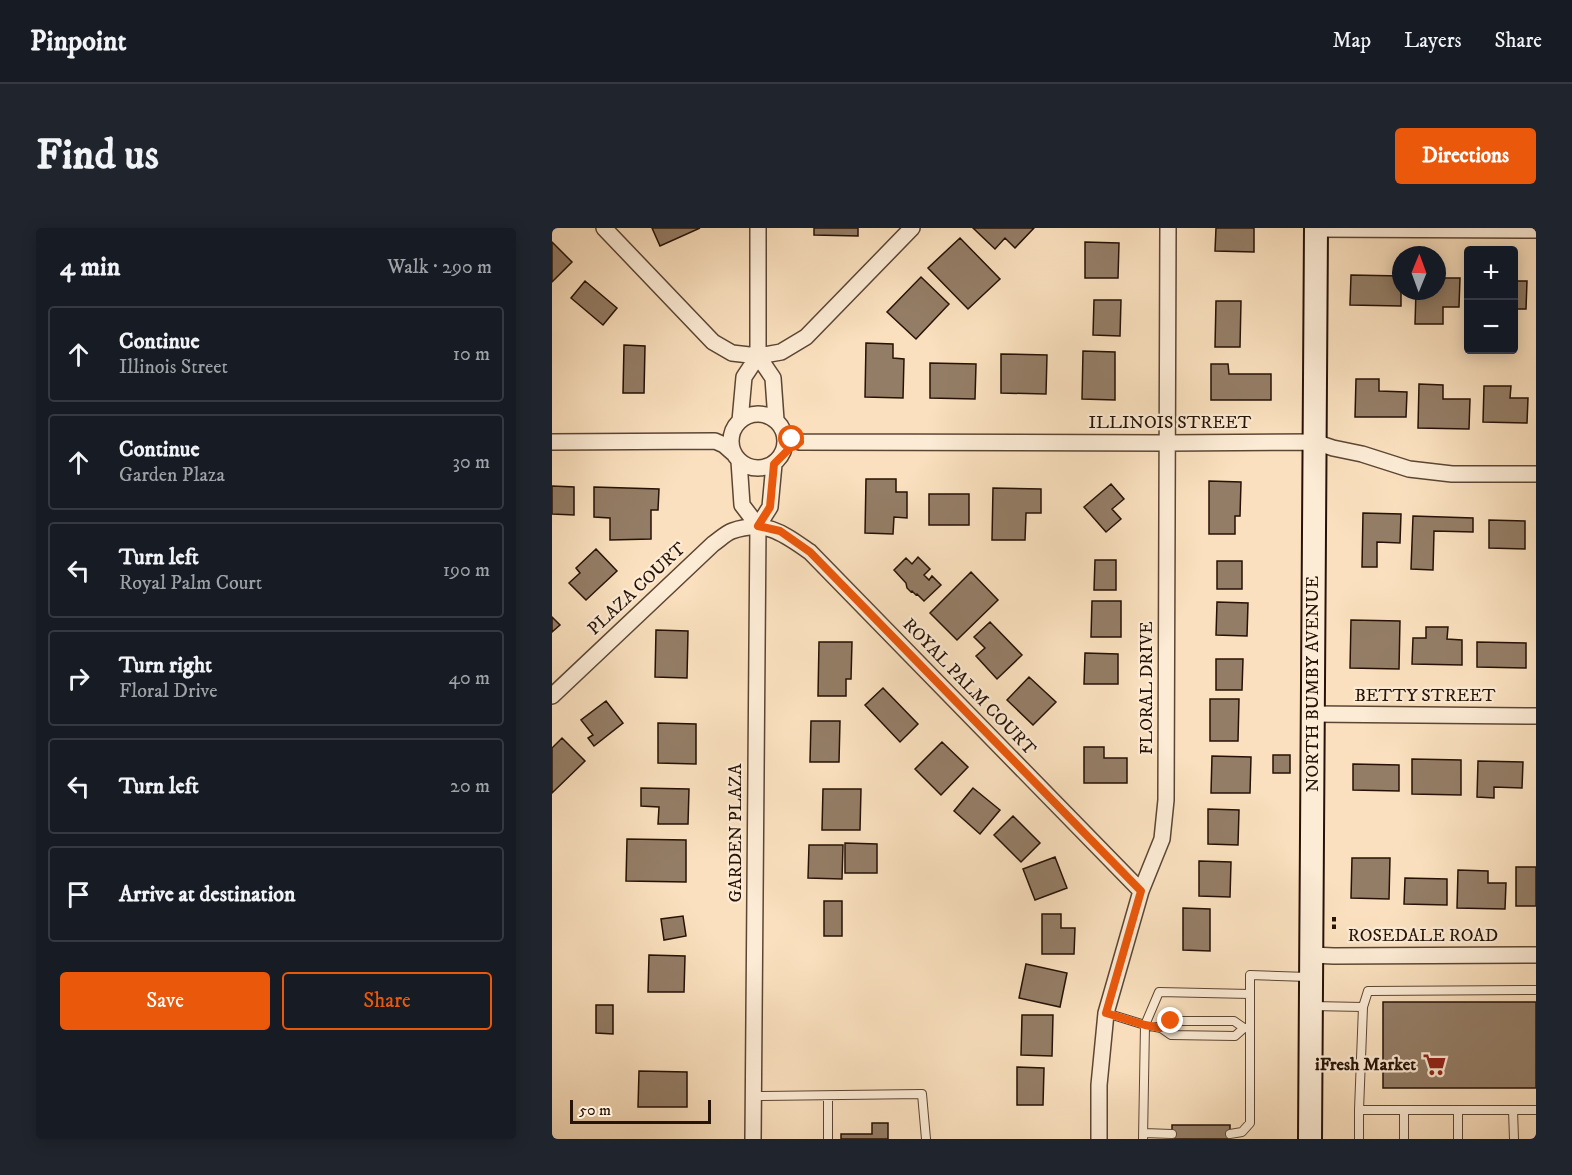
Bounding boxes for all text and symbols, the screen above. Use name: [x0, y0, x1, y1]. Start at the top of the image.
text: Pinpoint: [30, 24, 126, 59]
text: Map: [1332, 28, 1371, 54]
text: Layers: [1404, 28, 1462, 54]
text: Share: [1495, 28, 1542, 54]
button: Directions: [1395, 128, 1536, 184]
text: Find us: [36, 130, 159, 182]
north arrow: [1392, 246, 1446, 300]
map controls: [1464, 246, 1518, 354]
button: +: [1464, 246, 1518, 300]
text: 4 min: [60, 251, 120, 284]
text: Walk · 290 m: [387, 255, 492, 280]
button: −: [1464, 300, 1518, 354]
text: Continue: [119, 328, 200, 355]
icon: ahead: [62, 338, 95, 371]
text: 10 m: [453, 342, 490, 367]
text: Illinois Street: [119, 355, 228, 380]
street label: ILLINOIS STREET: [1089, 412, 1252, 434]
route start: [778, 425, 804, 451]
text: Continue: [119, 436, 200, 463]
icon: ahead: [62, 446, 95, 479]
text: 30 m: [452, 450, 490, 475]
text: Garden Plaza: [119, 463, 225, 488]
street label: PLAZA COURT: [583, 538, 691, 640]
text: Turn left: [119, 544, 199, 571]
icon: left: [62, 554, 95, 587]
text: 190 m: [443, 558, 490, 583]
text: Royal Palm Court: [119, 571, 262, 596]
street label: NORTH BUMBY AVENUE: [1302, 576, 1324, 792]
street label: ROYAL PALM COURT: [898, 614, 1040, 760]
street label: FLORAL DRIVE: [1136, 621, 1158, 755]
text: Turn right: [119, 652, 212, 679]
icon: right: [62, 662, 95, 695]
text: 40 m: [448, 666, 490, 691]
text: Floral Drive: [119, 679, 218, 704]
street label: BETTY STREET: [1354, 685, 1496, 707]
street label: GARDEN PLAZA: [725, 763, 747, 902]
icon: left: [62, 770, 95, 803]
text: Turn left: [119, 773, 199, 800]
text: 20 m: [450, 774, 490, 799]
icon: arrive: [62, 878, 95, 911]
text: Arrive at destination: [119, 881, 296, 908]
street label: ROSEDALE ROAD: [1348, 925, 1498, 947]
button: Save: [60, 972, 270, 1030]
button: Share: [282, 972, 492, 1030]
route end: [1157, 1007, 1183, 1033]
supermarket icon: iFresh Market: [1421, 1052, 1447, 1078]
place label: iFresh Market: [1315, 1054, 1416, 1076]
scale bar: [570, 1097, 711, 1124]
text: 50 m: [579, 1100, 611, 1120]

